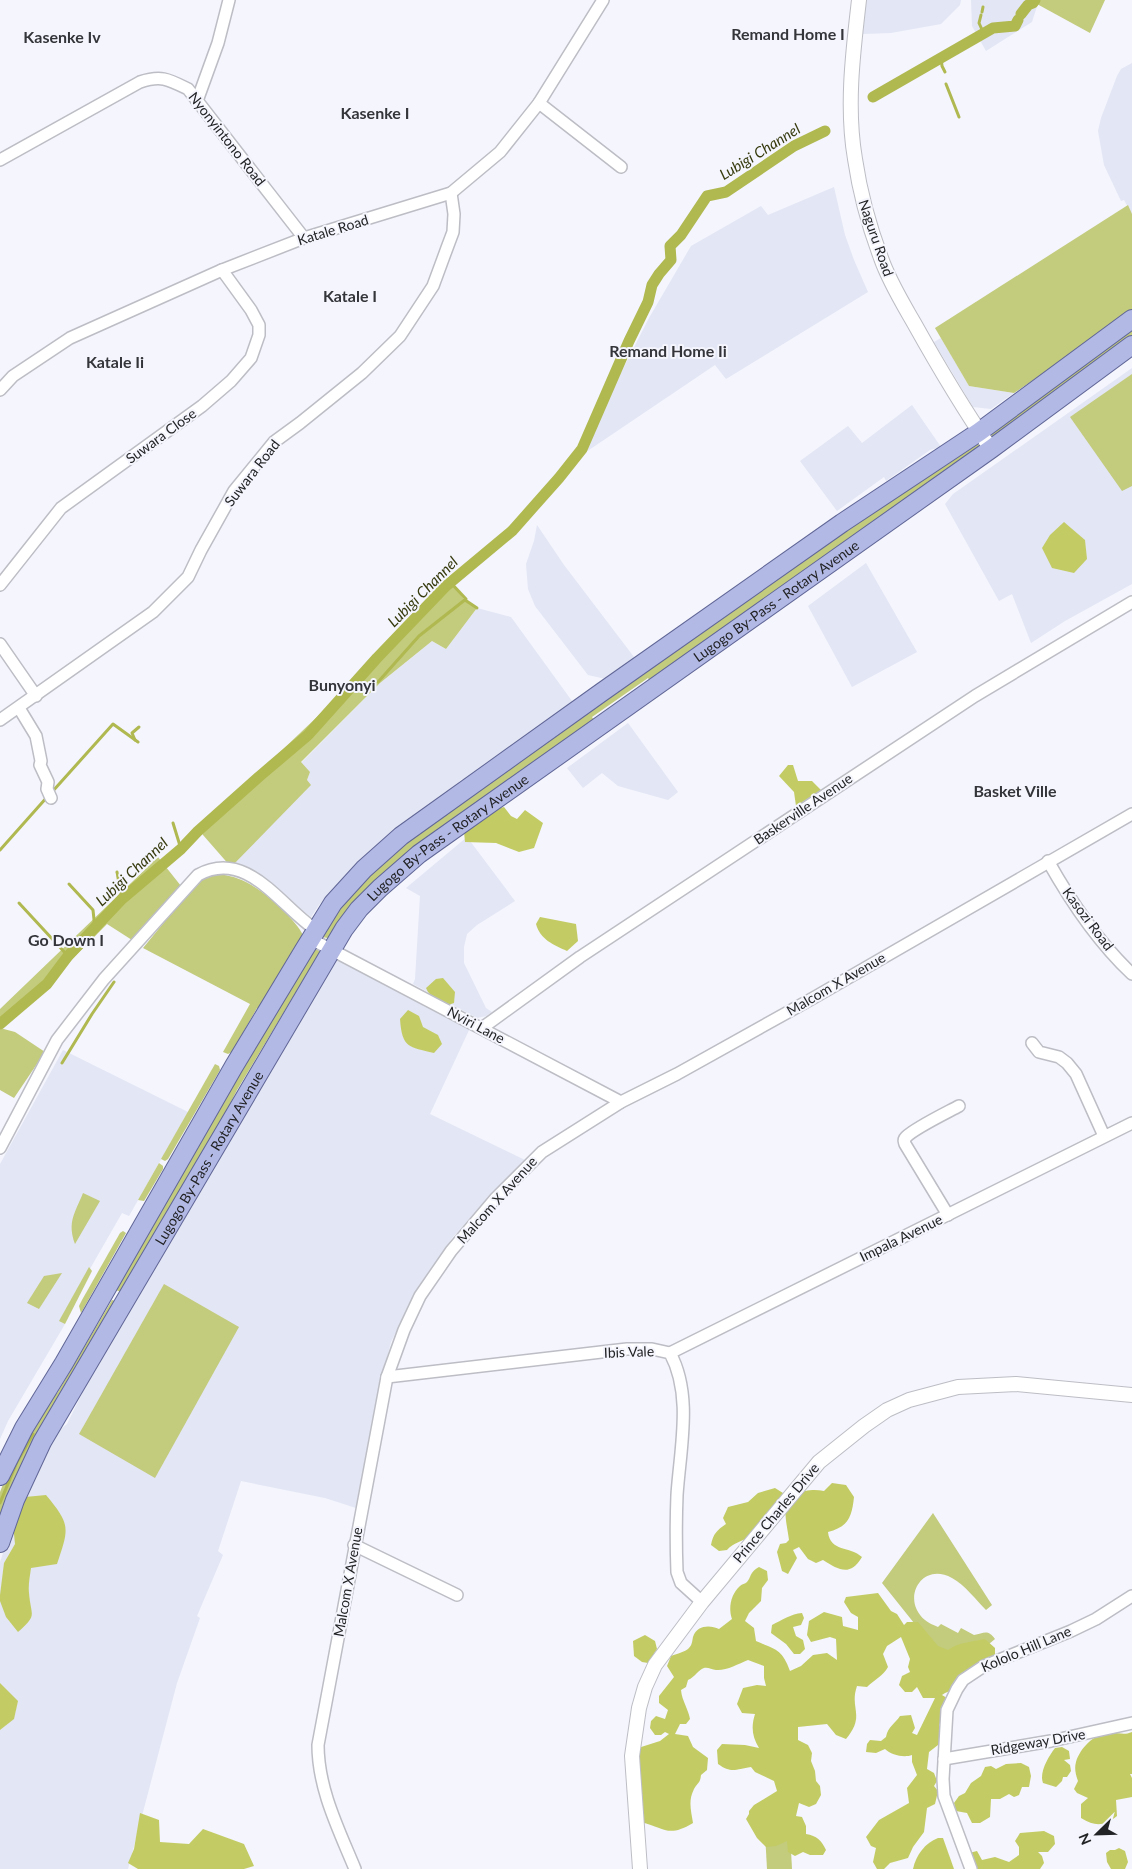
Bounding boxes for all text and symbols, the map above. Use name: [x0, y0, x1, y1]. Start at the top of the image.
district label: Remand Home I: [731, 24, 845, 43]
district label: Kasenke Iv: [23, 27, 101, 46]
street label: Nyonyintono Road: [185, 88, 269, 189]
district label: Kasenke I: [341, 103, 409, 122]
water label: Lubigi Channel: [716, 119, 804, 183]
street label: Naguru Road: [855, 197, 898, 278]
street label: Katale Road: [295, 211, 370, 248]
district label: Katale I: [323, 286, 377, 305]
district label: Remand Home Ii: [609, 341, 727, 360]
district label: Katale Ii: [86, 352, 144, 371]
street label: Suwara Close: [122, 404, 199, 467]
street label: Suwara Road: [220, 436, 283, 509]
street label: Lugogo By-Pass - Rotary Avenue: [690, 536, 862, 665]
water label: Lubigi Channel: [384, 552, 462, 630]
district label: Bunyonyi: [309, 675, 375, 694]
street label: Baskerville Avenue: [750, 769, 855, 848]
street label: Lugogo By-Pass - Rotary Avenue: [363, 770, 532, 904]
district label: Basket Ville: [973, 781, 1057, 800]
water label: Lubigi Channel: [92, 833, 171, 909]
street label: Kasozi Road: [1059, 884, 1118, 954]
district label: Go Down I: [28, 930, 104, 949]
street label: Malcom X Avenue: [783, 948, 888, 1019]
street label: Nviri Lane: [445, 1002, 508, 1047]
street label: Lugogo By-Pass - Rotary Avenue: [151, 1068, 267, 1248]
street label: Malcom X Avenue: [453, 1153, 540, 1247]
street label: Impala Avenue: [857, 1210, 945, 1265]
street label: Ibis Vale: [604, 1342, 654, 1361]
street label: Prince Charles Drive: [729, 1459, 822, 1566]
street label: Malcom X Avenue: [329, 1526, 366, 1638]
street label: Kololo Hill Lane: [978, 1622, 1073, 1675]
street label: Ridgeway Drive: [989, 1725, 1087, 1758]
north arrow: [1072, 1809, 1122, 1859]
text: N: [1075, 1831, 1095, 1848]

